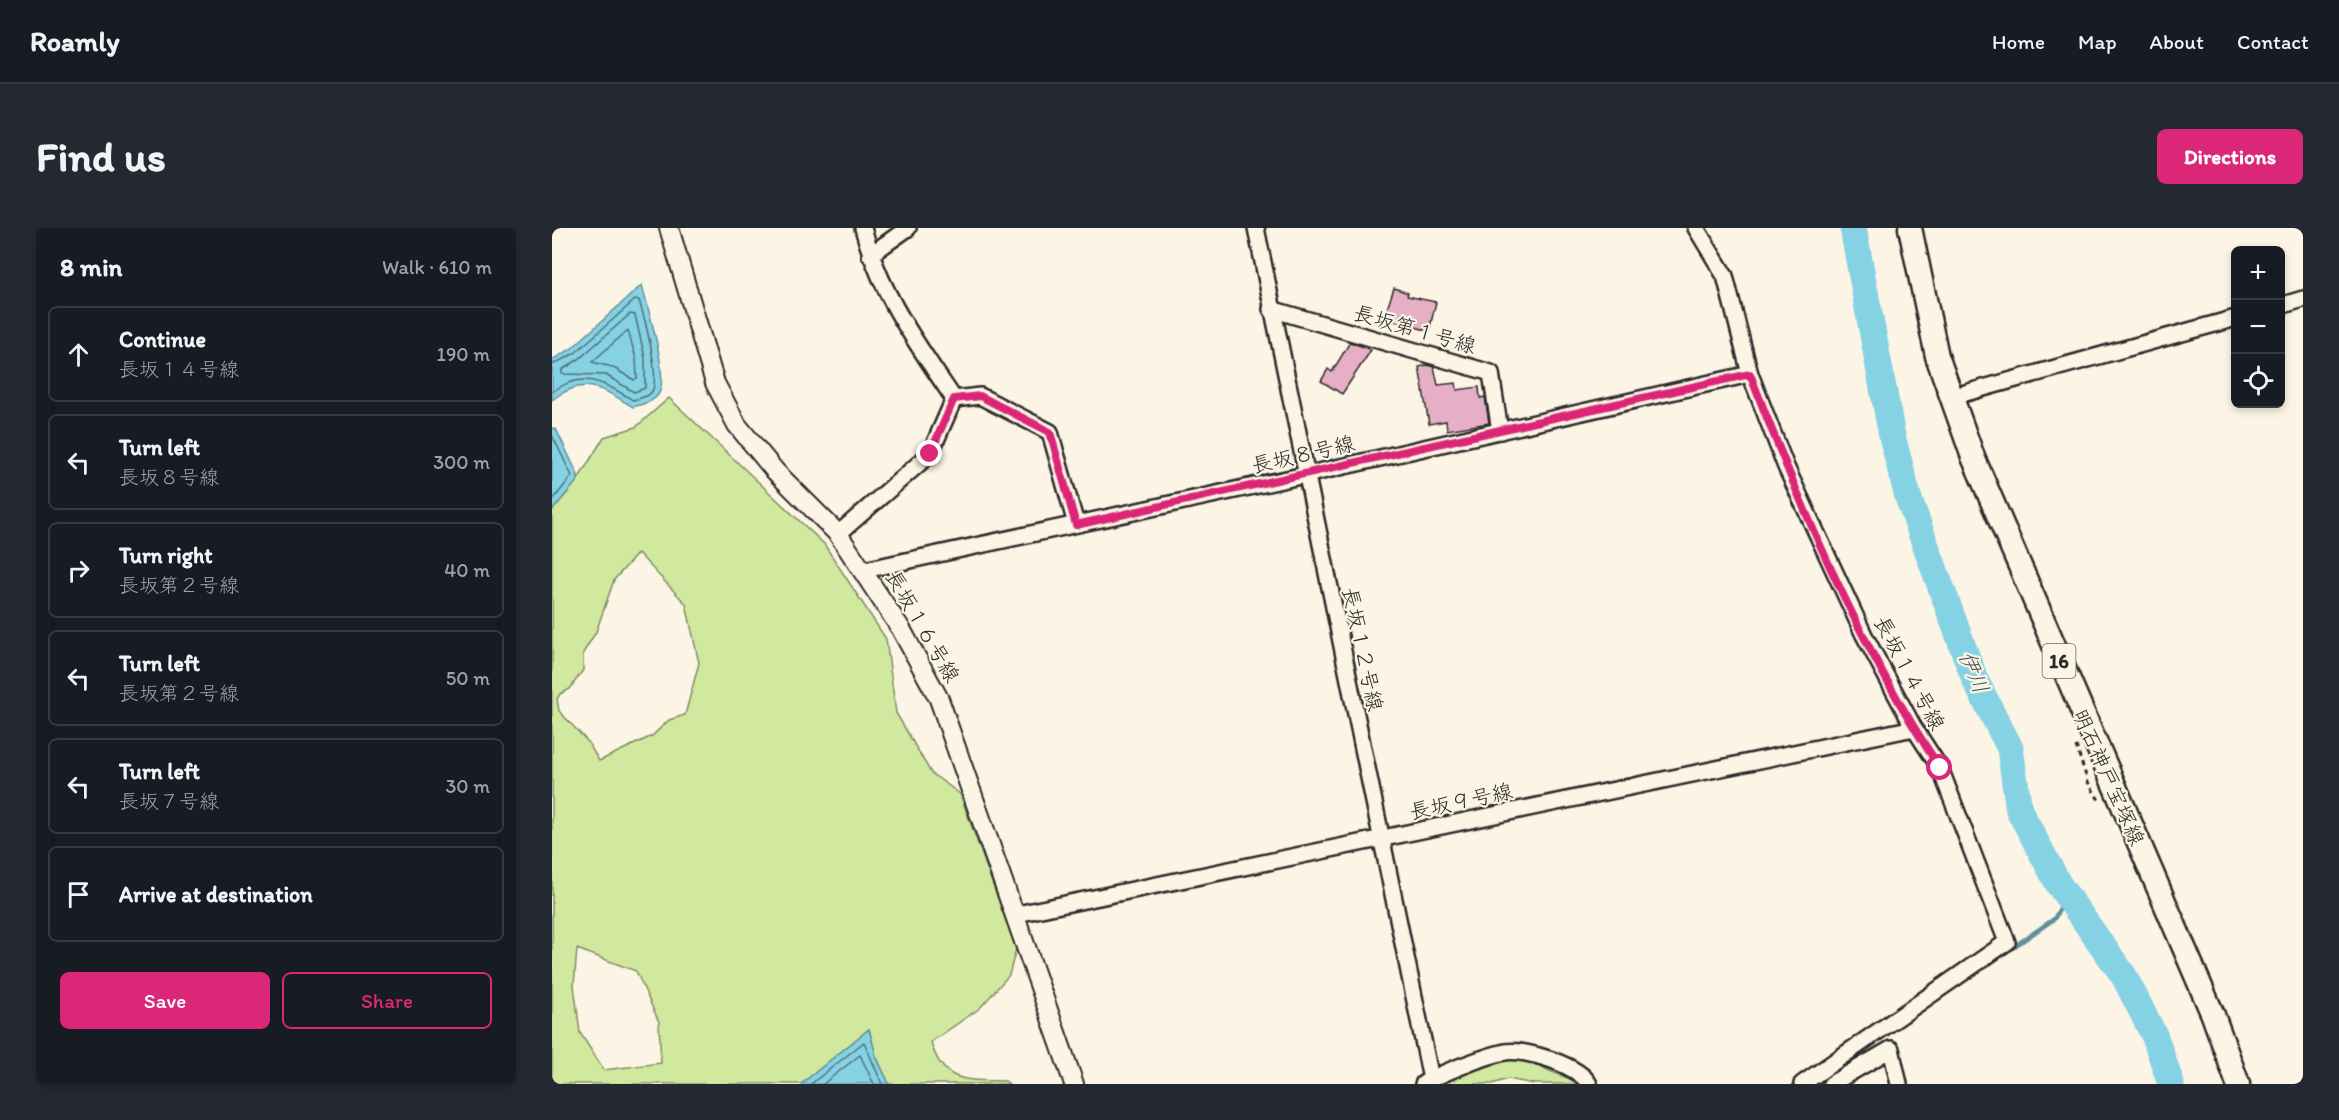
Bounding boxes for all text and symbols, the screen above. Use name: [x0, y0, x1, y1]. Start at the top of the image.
text: Roamly: [30, 24, 120, 58]
text: Home: [1992, 29, 2045, 54]
text: Map: [2078, 29, 2117, 54]
text: About: [2150, 29, 2204, 54]
text: Contact: [2237, 29, 2309, 54]
button: Directions: [2157, 129, 2303, 184]
text: Find us: [36, 131, 166, 182]
map controls: [2231, 246, 2285, 408]
button: +: [2231, 246, 2285, 300]
text: 8 min: [60, 251, 122, 283]
text: Walk · 610 m: [382, 255, 492, 279]
street label: 長坂第１号線: [1351, 300, 1479, 358]
button: −: [2231, 300, 2285, 354]
text: Continue: [119, 326, 206, 353]
icon: ahead: [62, 338, 95, 371]
text: 190 m: [437, 342, 490, 366]
button: locate: [2231, 354, 2285, 408]
text: 長坂１４号線: [119, 357, 239, 381]
street label: 長坂８号線: [1249, 430, 1357, 478]
text: Turn left: [119, 434, 200, 461]
route end: [916, 440, 942, 466]
icon: left: [62, 446, 95, 479]
text: 300 m: [433, 450, 490, 474]
text: 長坂８号線: [119, 465, 219, 489]
text: Turn right: [119, 542, 213, 569]
icon: right: [62, 554, 95, 587]
text: 40 m: [444, 558, 490, 582]
street label: 長坂１６号線: [881, 565, 965, 687]
text: 長坂第２号線: [119, 573, 239, 597]
street label: 長坂１２号線: [1338, 585, 1388, 713]
street label: 長坂１４号線: [1869, 612, 1951, 734]
road number: 16: [2042, 644, 2076, 678]
water label: 伊川: [1953, 646, 1995, 698]
text: Turn left: [119, 650, 200, 677]
icon: left: [62, 662, 95, 695]
text: 50 m: [446, 666, 490, 690]
text: 長坂第２号線: [119, 681, 239, 705]
street label: 明石神戸宝塚線: [2068, 705, 2150, 849]
route start: [1926, 754, 1952, 780]
text: Turn left: [119, 758, 200, 785]
icon: left: [62, 770, 95, 803]
text: 30 m: [445, 774, 490, 798]
street label: 長坂９号線: [1407, 778, 1515, 824]
text: 長坂７号線: [119, 789, 219, 813]
icon: arrive: [62, 878, 95, 911]
text: Arrive at destination: [119, 881, 313, 908]
button: Save: [60, 972, 270, 1029]
button: Share: [282, 972, 492, 1029]

